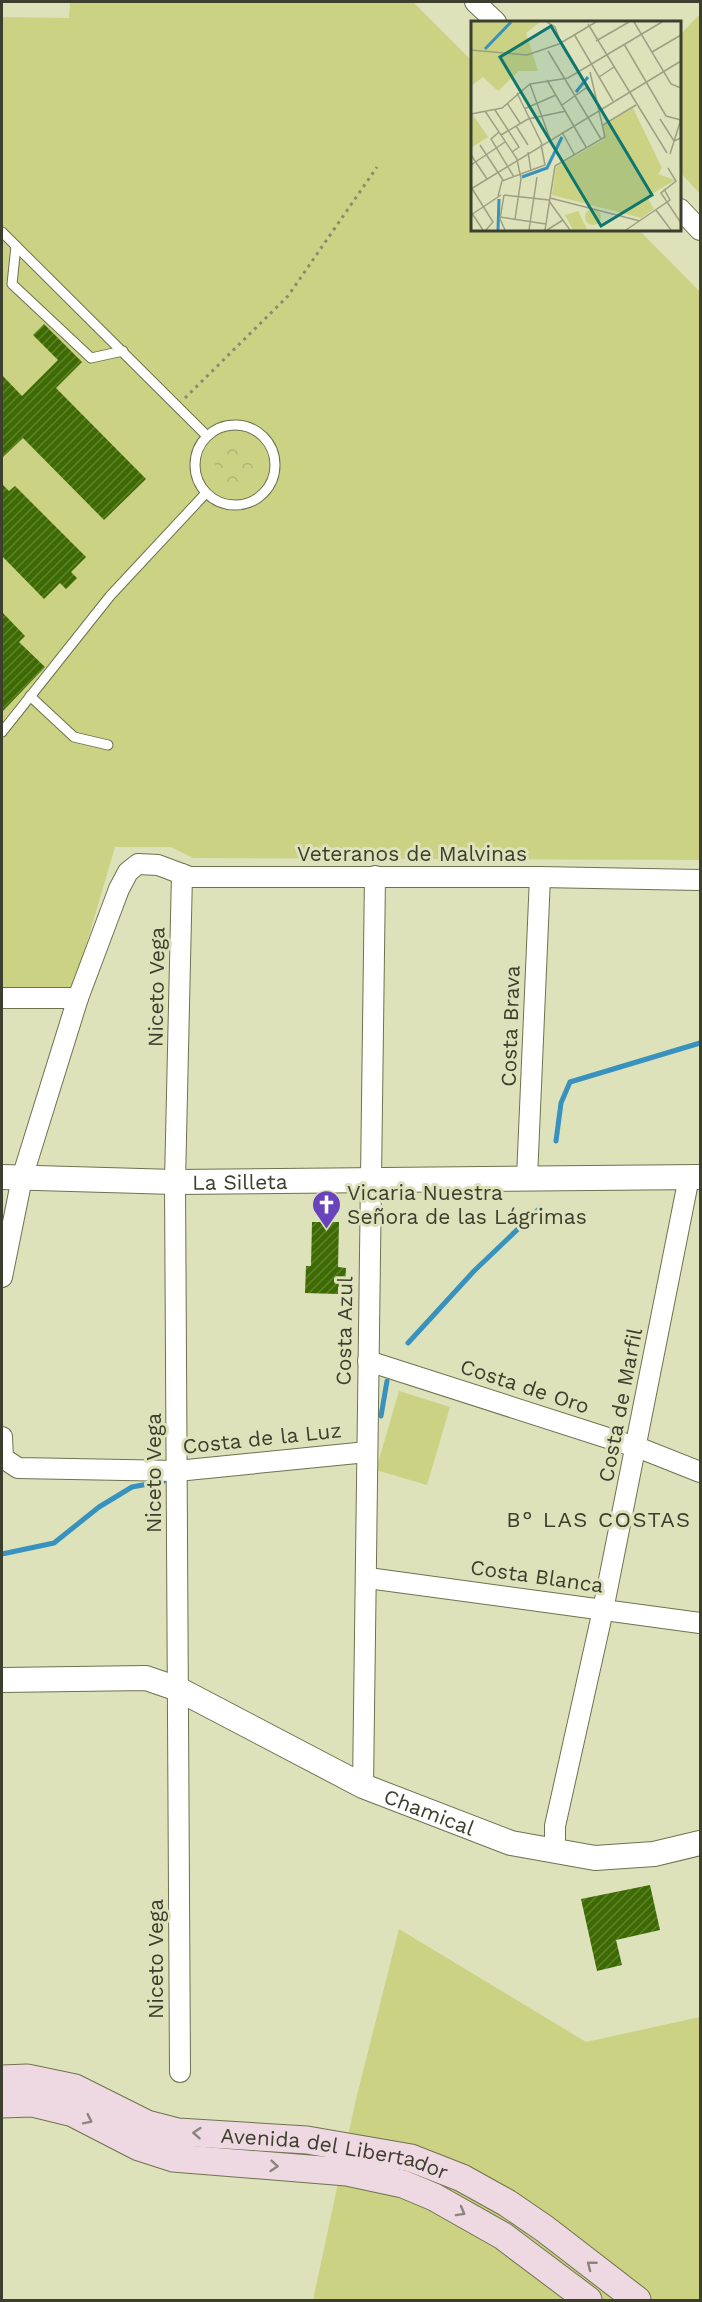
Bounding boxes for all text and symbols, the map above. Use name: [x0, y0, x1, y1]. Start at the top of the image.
inset map: [471, 21, 681, 231]
street label: Veteranos de Malvinas: [297, 841, 527, 866]
street label: Niceto Vega: [142, 927, 170, 1047]
street label: Costa Brava: [495, 965, 525, 1087]
street label: La Silleta: [192, 1168, 288, 1194]
place label: Vicaria Nuestra Señora de las Lágrimas: [347, 1180, 587, 1229]
church icon: Vicaria Nuestra Señora de las Lágrimas: [310, 1188, 342, 1230]
street label: Costa Azul: [331, 1276, 357, 1386]
street label: Costa de Marfil: [593, 1325, 647, 1484]
street label: Costa de Oro: [457, 1353, 593, 1419]
street label: Niceto Vega: [141, 1413, 166, 1533]
street label: Costa de la Luz: [181, 1417, 343, 1459]
district label: B° LAS COSTAS: [506, 1507, 692, 1532]
street label: Costa Blanca: [469, 1554, 605, 1598]
street label: Chamical: [381, 1783, 479, 1841]
street label: Niceto Vega: [143, 1899, 168, 2019]
one-way arrow: [81, 2113, 92, 2124]
street label: Avenida del Libertador: [220, 2122, 452, 2184]
one-way arrow: [192, 2127, 201, 2140]
one-way arrow: [269, 2159, 278, 2172]
one-way arrow: [455, 2204, 465, 2216]
one-way arrow: [586, 2261, 597, 2272]

